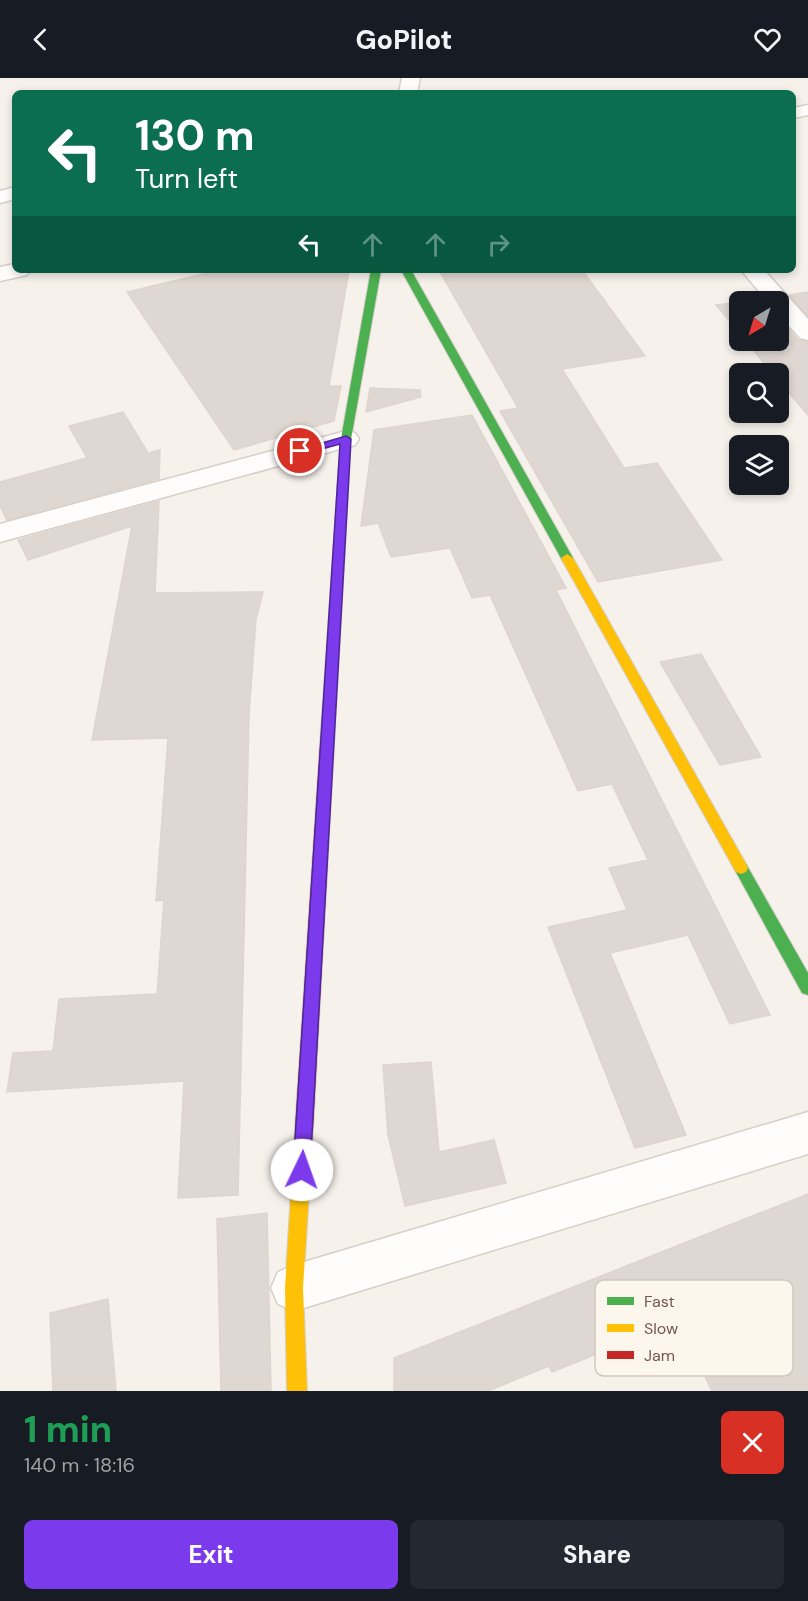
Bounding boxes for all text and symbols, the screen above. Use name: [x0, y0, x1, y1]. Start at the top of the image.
text: GoPilot: [356, 22, 452, 57]
icon: back: [24, 23, 57, 56]
icon: heart: [751, 23, 784, 56]
text: 130 m: [135, 108, 255, 163]
icon: left: [36, 114, 114, 192]
text: Turn left: [135, 161, 238, 196]
icon: left: [293, 228, 326, 261]
icon: ahead: [356, 228, 389, 261]
icon: ahead: [419, 228, 452, 261]
icon: right: [482, 228, 515, 261]
north arrow: [729, 291, 789, 351]
map controls: [729, 291, 789, 495]
button: search: [729, 363, 789, 423]
pin: [274, 425, 325, 476]
icon: arrive: [283, 434, 316, 467]
button: layers: [729, 435, 789, 495]
position arrow: [270, 1138, 334, 1202]
legend: [595, 1280, 793, 1376]
text: Fast: [644, 1291, 675, 1312]
text: Slow: [644, 1318, 678, 1339]
text: Jam: [644, 1345, 675, 1366]
text: 1 min: [24, 1406, 112, 1453]
button: close: [721, 1411, 784, 1474]
text: 140 m · 18:16: [24, 1452, 135, 1478]
button: Exit: [24, 1520, 398, 1589]
button: Share: [410, 1520, 784, 1589]

